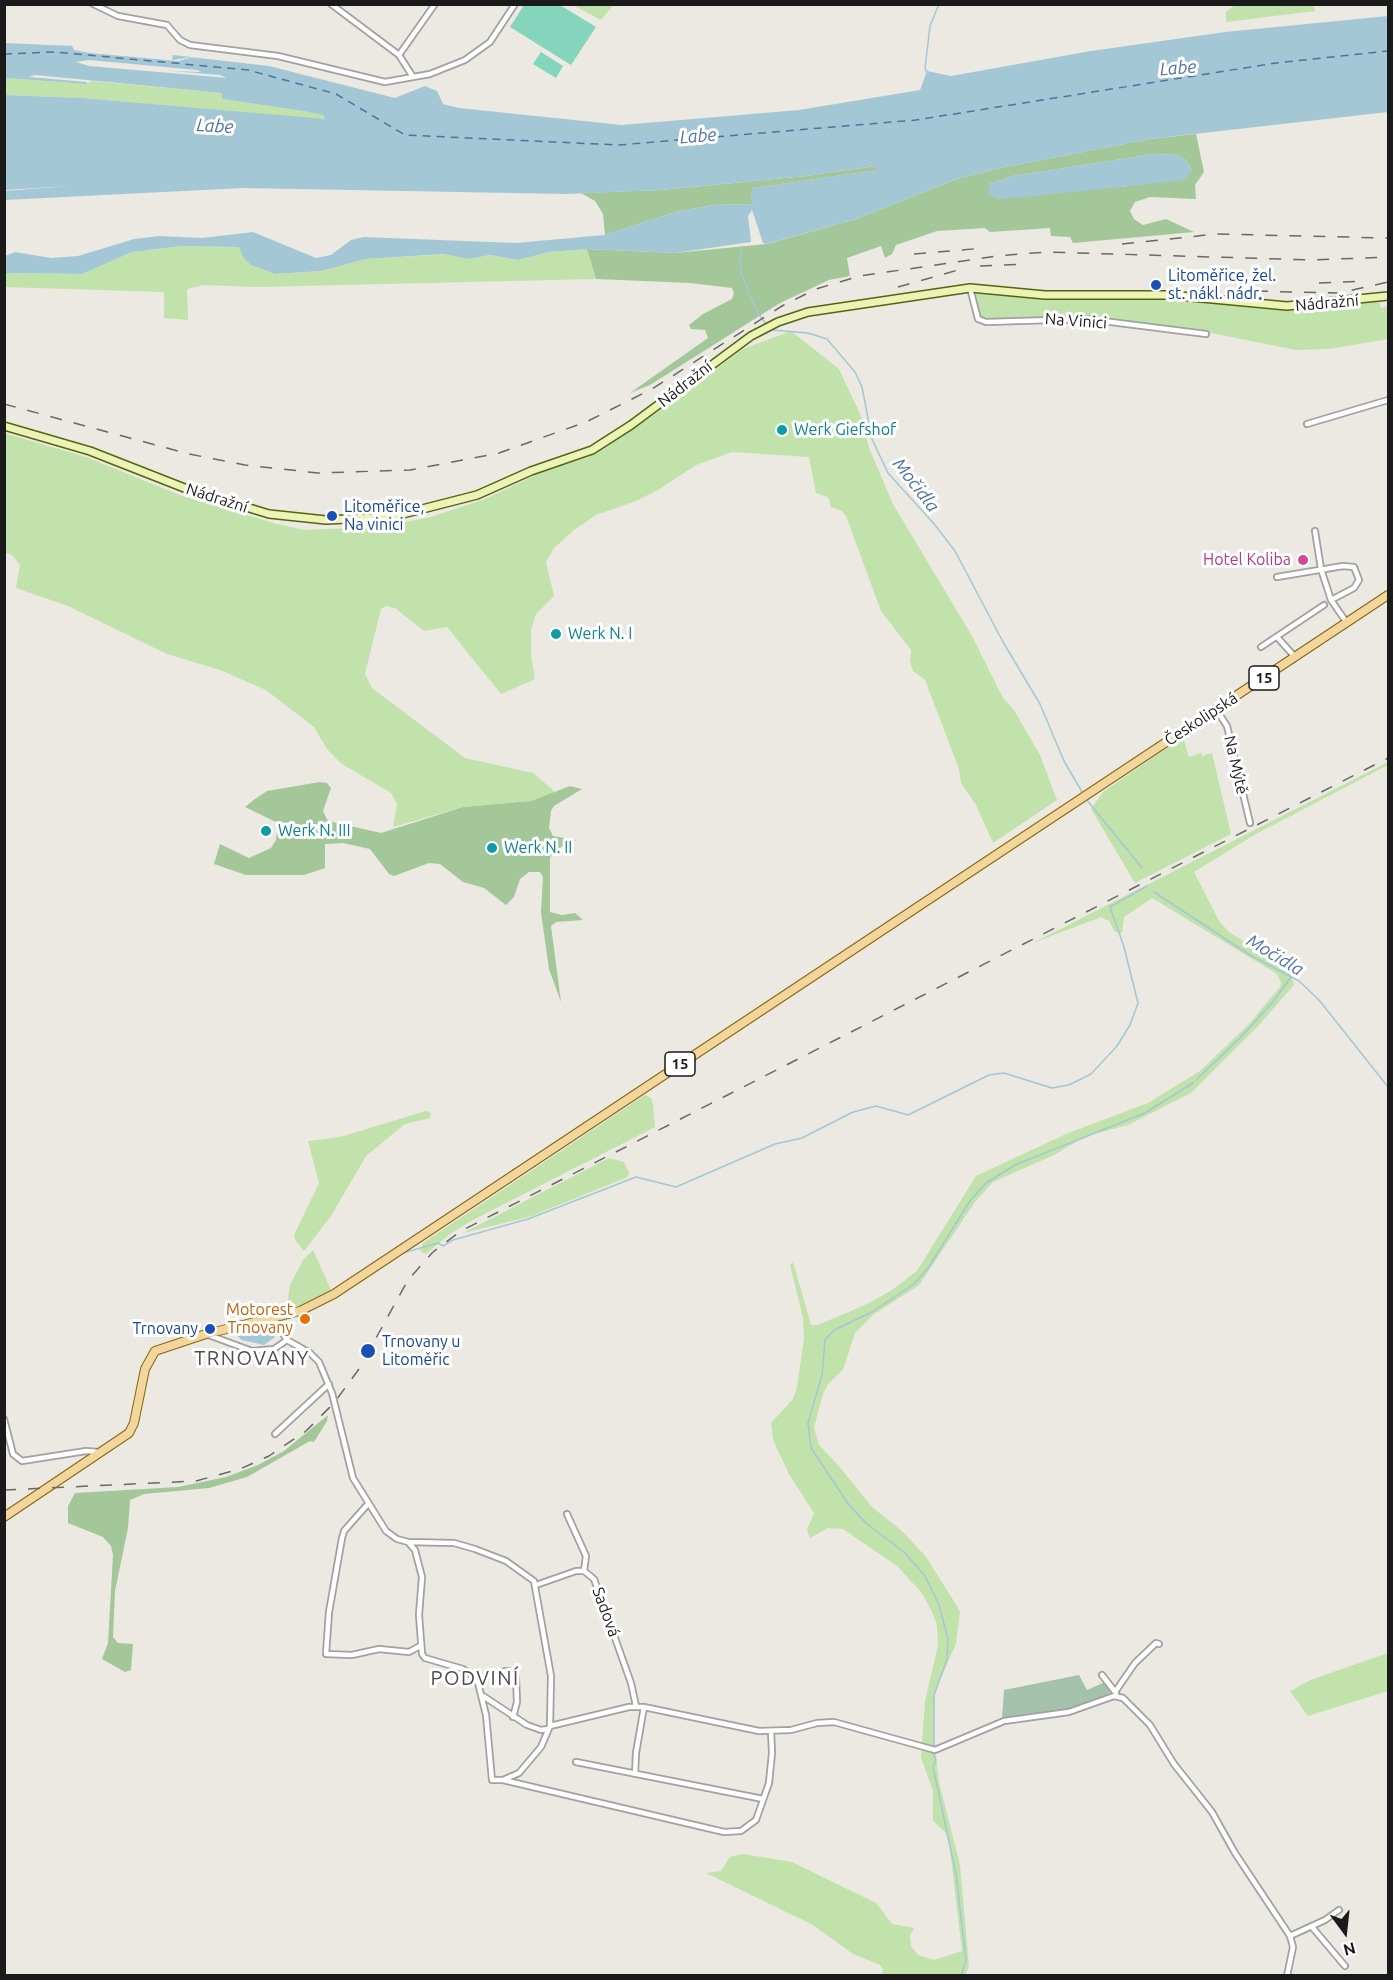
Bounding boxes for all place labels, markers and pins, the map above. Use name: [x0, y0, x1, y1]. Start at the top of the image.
place label: Litoměřice, žel. st. nákl. nádr.: [1168, 266, 1276, 304]
marker: Litoměřice, žel. st. nákl. nádr.: [1149, 278, 1163, 292]
place label: Werk Giefshof: [794, 420, 896, 440]
marker: Werk Giefshof: [775, 423, 789, 437]
place label: Litoměřice, Na vinici: [344, 497, 424, 535]
marker: Litoměřice, Na vinici: [325, 509, 339, 523]
place label: Hotel Koliba: [1203, 550, 1291, 570]
marker: Hotel Koliba: [1296, 553, 1310, 567]
place label: Werk N. I: [568, 624, 632, 644]
marker: Werk N. I: [549, 627, 563, 641]
place label: Werk N. III: [278, 821, 351, 841]
marker: Werk N. III: [259, 824, 273, 838]
place label: Werk N. II: [504, 838, 572, 858]
marker: Werk N. II: [485, 841, 499, 855]
place label: Motorest Trnovany: [226, 1300, 293, 1338]
marker: Motorest Trnovany: [298, 1312, 312, 1326]
place label: Trnovany: [132, 1319, 198, 1339]
marker: Trnovany: [203, 1322, 217, 1336]
place label: Trnovany u Litoměřic: [382, 1332, 460, 1370]
marker: Trnovany u Litoměřic: [359, 1342, 377, 1360]

